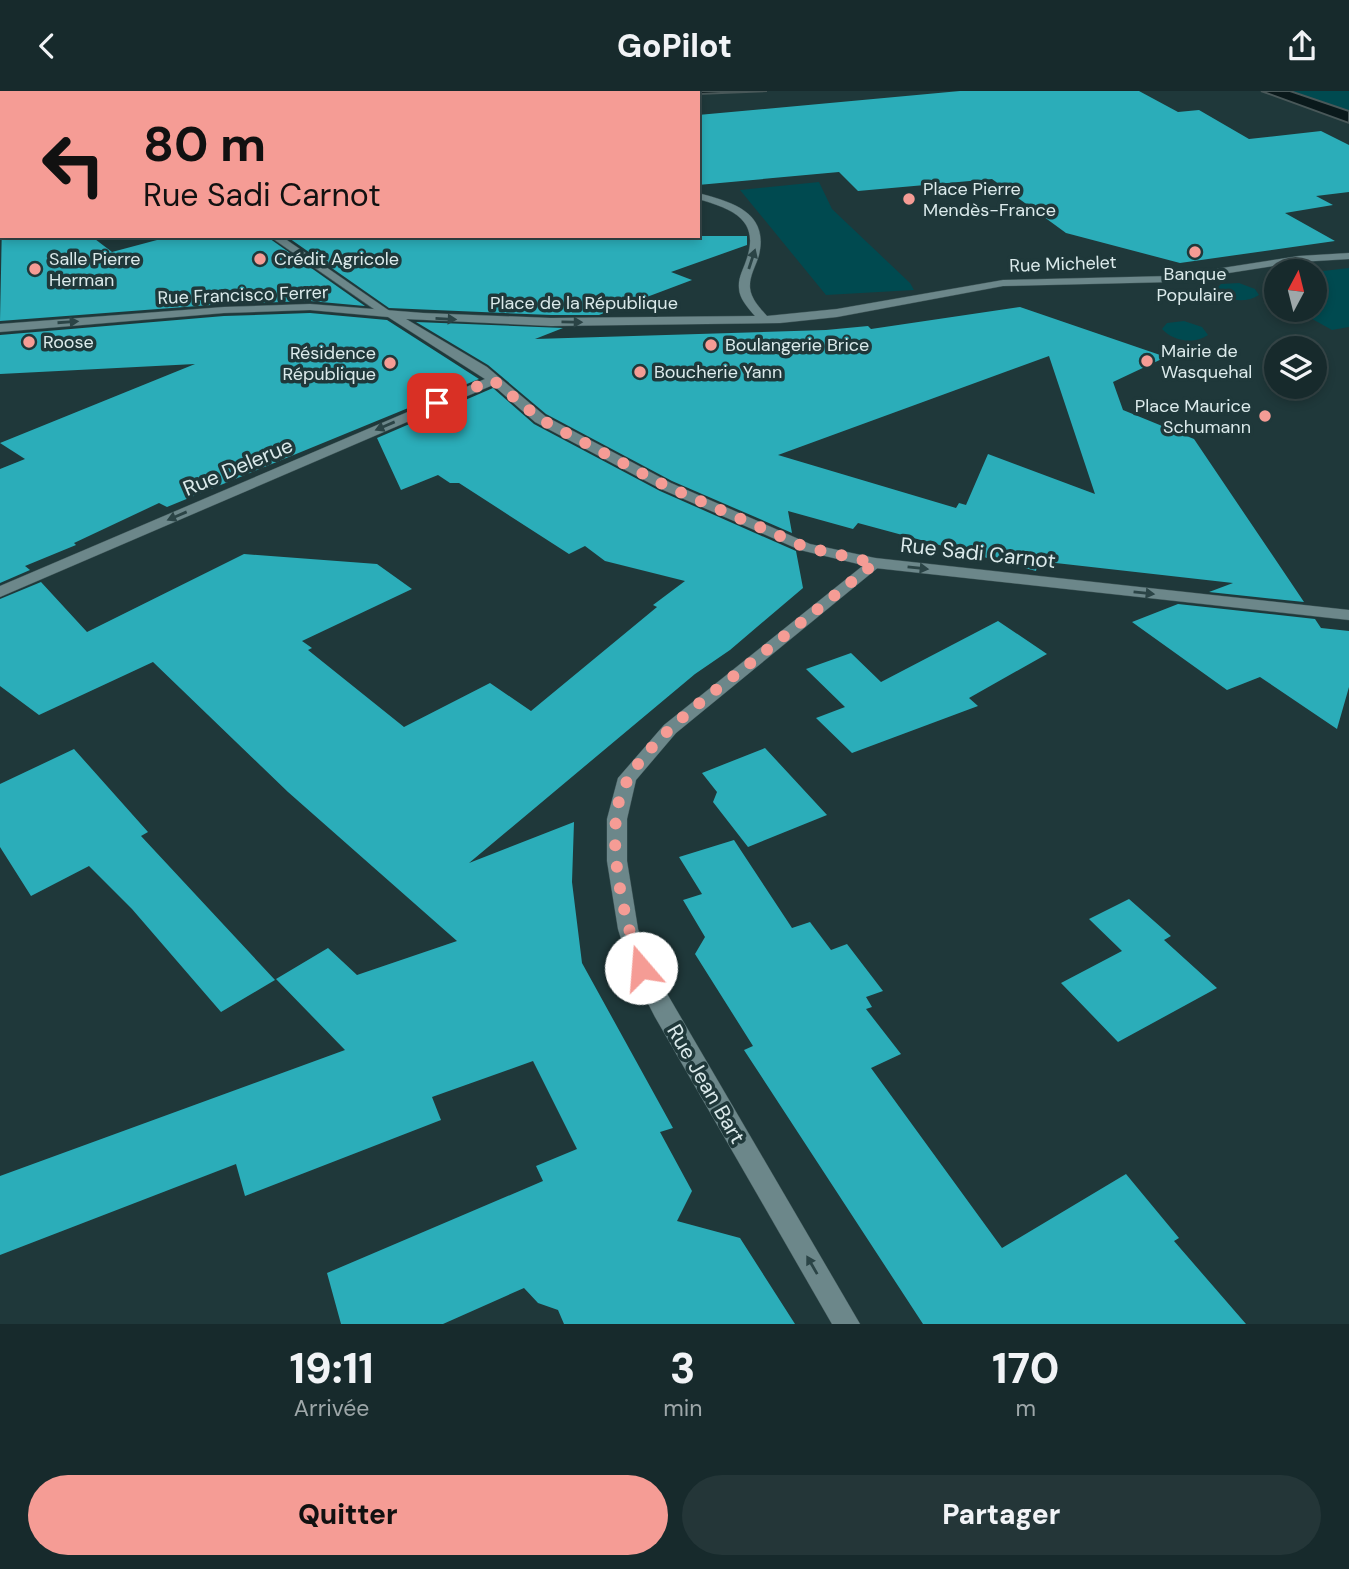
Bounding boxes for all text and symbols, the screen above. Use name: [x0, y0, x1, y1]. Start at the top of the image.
text: GoPilot: [617, 25, 732, 67]
icon: back: [28, 27, 66, 65]
icon: share: [1283, 27, 1321, 65]
text: 80 m: [143, 112, 266, 176]
icon: left: [28, 119, 119, 210]
text: Rue Sadi Carnot: [143, 174, 381, 216]
place label: Place Pierre Mendès-France: [923, 177, 1056, 222]
marker: Place Pierre Mendès-France: [901, 191, 917, 207]
marker: Banque Populaire: [1187, 244, 1203, 260]
place label: Salle Pierre Herman: [49, 247, 140, 292]
place label: Crédit Agricole: [274, 247, 399, 271]
one-way arrow: [747, 248, 758, 269]
street label: Rue Michelet: [1009, 250, 1117, 278]
marker: Crédit Agricole: [252, 251, 268, 267]
north arrow: [1264, 259, 1326, 322]
map controls: [1264, 259, 1327, 399]
marker: Salle Pierre Herman: [27, 261, 43, 277]
place label: Banque Populaire: [1157, 262, 1233, 307]
street label: Rue Francisco Ferrer: [157, 280, 329, 310]
street label: Place de la République: [490, 291, 678, 315]
one-way arrow: [435, 313, 457, 324]
one-way arrow: [57, 316, 79, 327]
one-way arrow: [562, 317, 584, 328]
place label: Roose: [43, 330, 94, 354]
place label: Boulangerie Brice: [725, 333, 869, 357]
marker: Roose: [21, 334, 37, 350]
button: layers: [1264, 336, 1327, 399]
marker: Boulangerie Brice: [703, 337, 719, 353]
place label: Mairie de Wasquehal: [1161, 339, 1252, 384]
place label: Résidence République: [283, 341, 376, 386]
marker: Mairie de Wasquehal: [1139, 353, 1155, 369]
marker: Résidence République: [382, 355, 398, 371]
place label: Boucherie Yann: [654, 360, 782, 384]
marker: Boucherie Yann: [632, 364, 648, 380]
pin: [407, 373, 467, 433]
icon: arrive: [418, 384, 456, 422]
place label: Place Maurice Schumann: [1135, 394, 1251, 439]
marker: Place Maurice Schumann: [1257, 408, 1273, 424]
one-way arrow: [375, 421, 396, 432]
street label: Rue Delerue: [179, 431, 297, 503]
one-way arrow: [167, 510, 187, 522]
street label: Rue Sadi Carnot: [899, 531, 1057, 575]
one-way arrow: [907, 563, 929, 574]
one-way arrow: [1133, 587, 1155, 598]
position arrow: [604, 931, 678, 1005]
street label: Rue Jean Bart: [660, 1019, 752, 1149]
one-way arrow: [806, 1256, 819, 1275]
text: 19:11: [290, 1341, 374, 1396]
text: 3: [670, 1341, 695, 1396]
text: 170: [992, 1341, 1059, 1396]
text: Arrivée: [294, 1393, 369, 1423]
text: min: [663, 1393, 702, 1423]
text: m: [1015, 1393, 1036, 1423]
button: Quitter: [28, 1475, 668, 1555]
button: Partager: [682, 1475, 1321, 1555]

